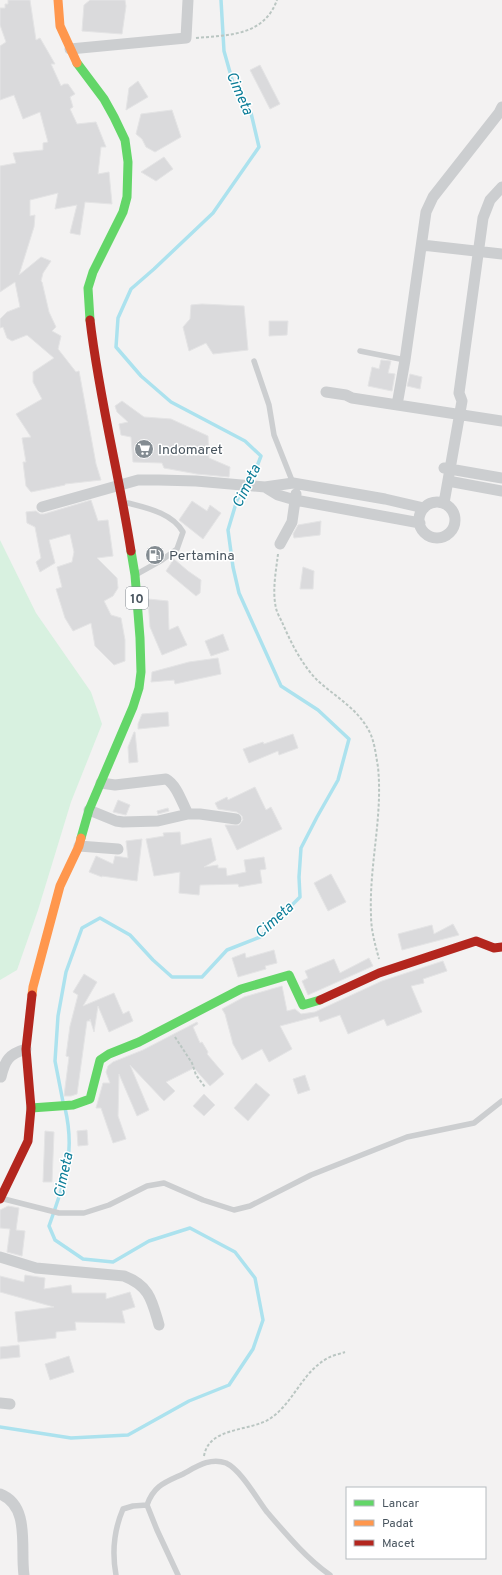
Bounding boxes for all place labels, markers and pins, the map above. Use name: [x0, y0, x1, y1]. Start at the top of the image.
supermarket icon: Indomaret: [133, 438, 155, 460]
place label: Indomaret: [158, 442, 223, 459]
fuel station icon: Pertamina: [144, 544, 166, 566]
place label: Pertamina: [169, 548, 235, 565]

